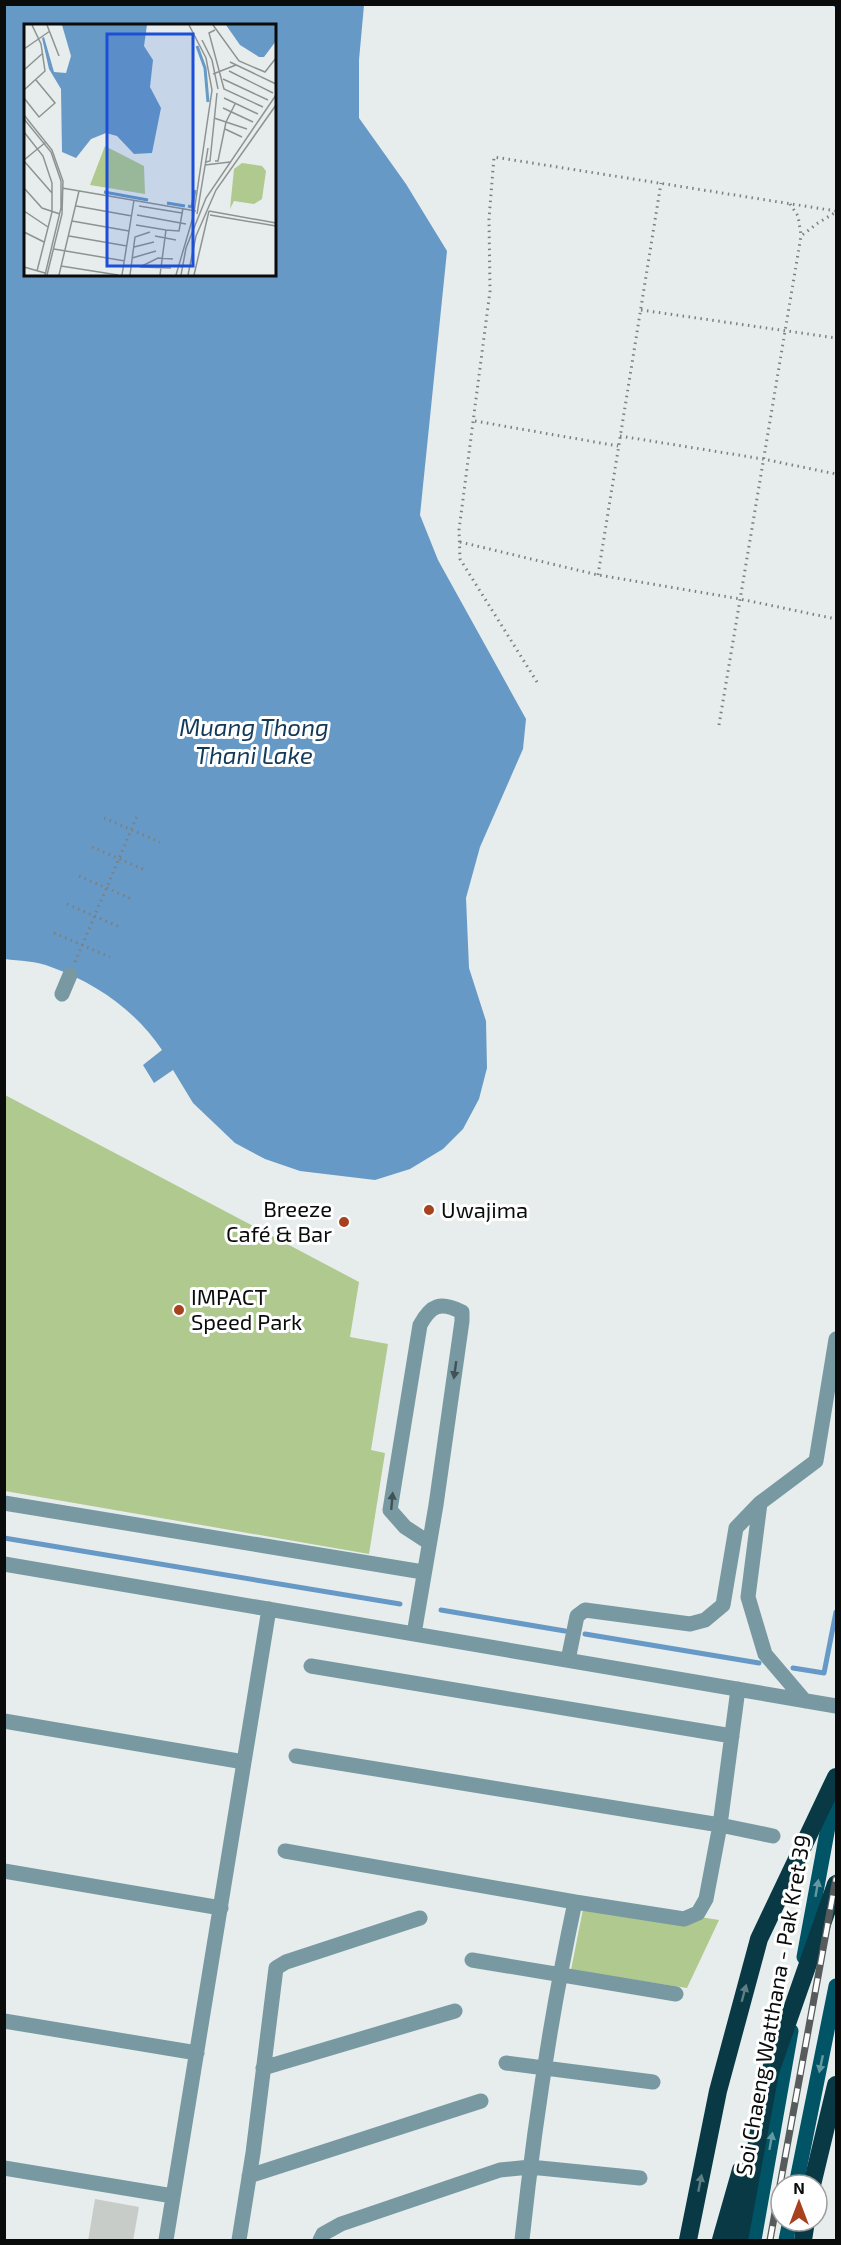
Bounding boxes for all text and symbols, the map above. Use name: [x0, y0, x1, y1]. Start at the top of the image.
inset map: [24, 24, 276, 276]
water label: Muang Thong Thani Lake: [179, 712, 329, 769]
place label: Breeze Café & Bar: [226, 1195, 332, 1246]
place label: Uwajima: [441, 1196, 528, 1223]
marker: Uwajima: [422, 1203, 436, 1217]
marker: Breeze Café & Bar: [337, 1215, 351, 1229]
place label: IMPACT Speed Park: [191, 1283, 302, 1334]
marker: IMPACT Speed Park: [172, 1303, 186, 1317]
one-way arrow: [451, 1361, 460, 1380]
one-way arrow: [387, 1491, 397, 1510]
street label: Soi Chaeng Watthana - Pak Kret 39: [729, 1833, 815, 2177]
one-way arrow: [813, 1878, 822, 1897]
one-way arrow: [740, 1984, 750, 2003]
one-way arrow: [815, 2055, 825, 2074]
one-way arrow: [766, 2132, 775, 2151]
one-way arrow: [696, 2173, 705, 2192]
north arrow: [769, 2173, 829, 2233]
text: N: [793, 2178, 805, 2197]

